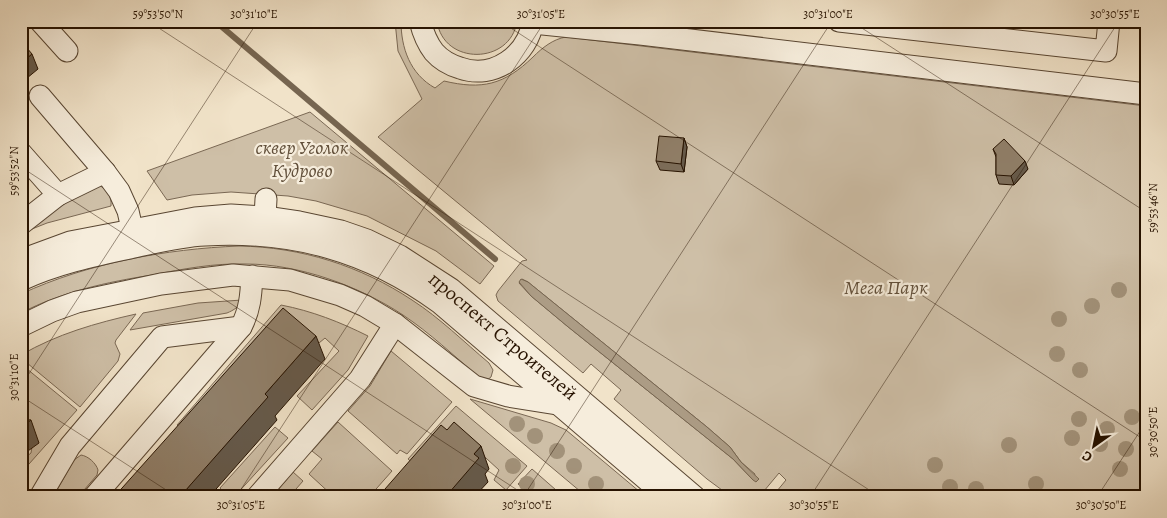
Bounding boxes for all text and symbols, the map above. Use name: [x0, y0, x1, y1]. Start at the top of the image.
text: 59°53'50"N: [133, 6, 183, 22]
text: 30°31'10"E: [230, 6, 278, 22]
text: 30°31'05"E: [517, 6, 565, 22]
text: 30°31'00"E: [803, 6, 853, 22]
text: 30°30'55"E: [1090, 6, 1140, 22]
park label: сквер Уголок Кудрово: [255, 134, 349, 184]
text: 59°53'52"N: [6, 146, 22, 196]
text: 59°53'46"N: [1145, 183, 1161, 233]
street label: проспект Строителей: [423, 266, 583, 406]
park label: Мега Парк: [844, 274, 928, 301]
text: 30°31'10"E: [6, 353, 22, 401]
text: 30°30'50"E: [1145, 407, 1161, 457]
north arrow: [1070, 420, 1120, 470]
text: С: [1078, 446, 1096, 467]
text: 30°31'05"E: [217, 497, 265, 513]
text: 30°31'00"E: [502, 497, 552, 513]
text: 30°30'55"E: [789, 497, 839, 513]
text: 30°30'50"E: [1076, 497, 1126, 513]

